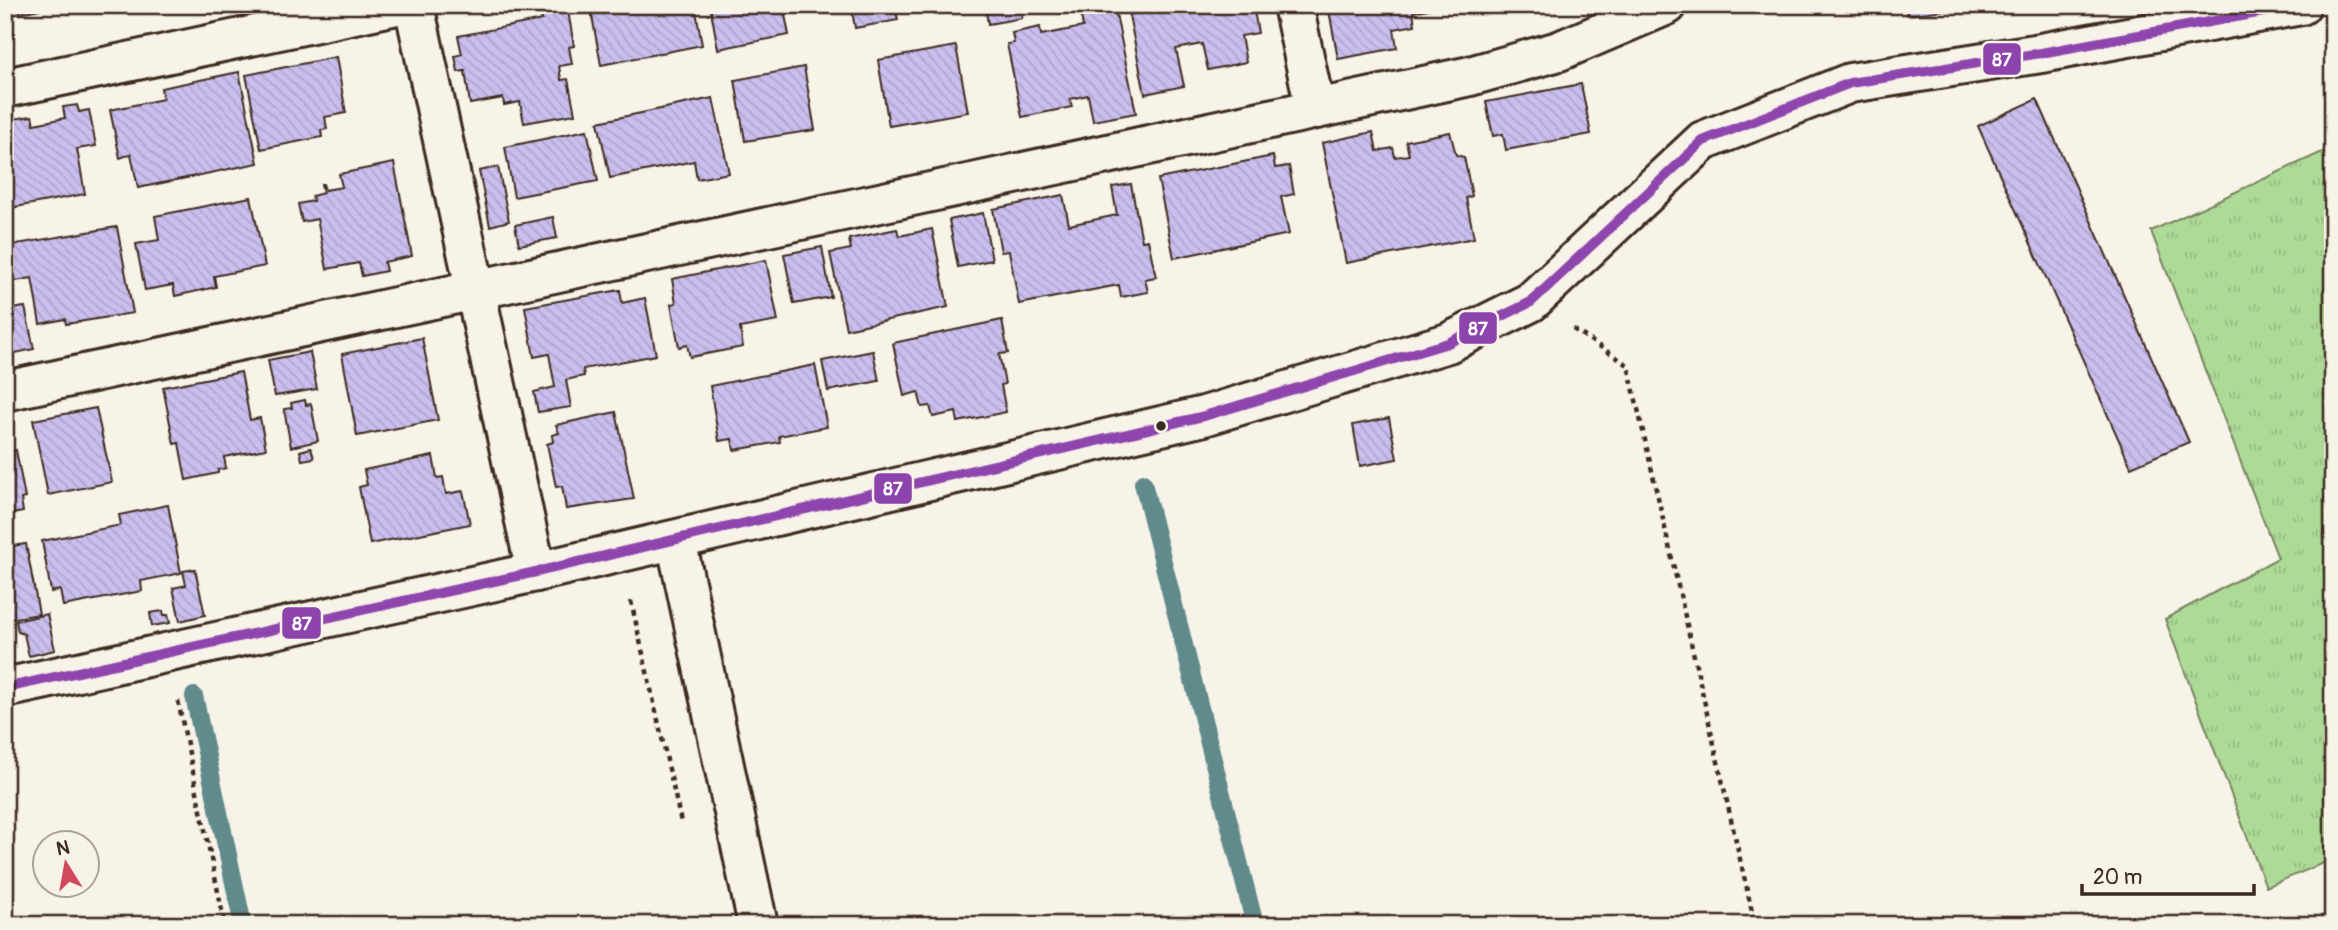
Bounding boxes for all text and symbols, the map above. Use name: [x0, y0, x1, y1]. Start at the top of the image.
line badge: 87: [1982, 42, 2022, 76]
text: 87: [1992, 48, 2013, 72]
line badge: 87: [1458, 311, 1498, 345]
text: 87: [1468, 317, 1489, 341]
unlabelled marker: [1154, 419, 1168, 433]
line badge: 87: [873, 472, 913, 505]
text: 87: [883, 477, 904, 501]
line badge: 87: [281, 606, 322, 640]
text: 87: [292, 612, 313, 636]
north arrow: [32, 828, 102, 898]
text: N: [54, 835, 72, 861]
scale bar: [2082, 853, 2254, 897]
text: 20 m: [2093, 864, 2142, 891]

